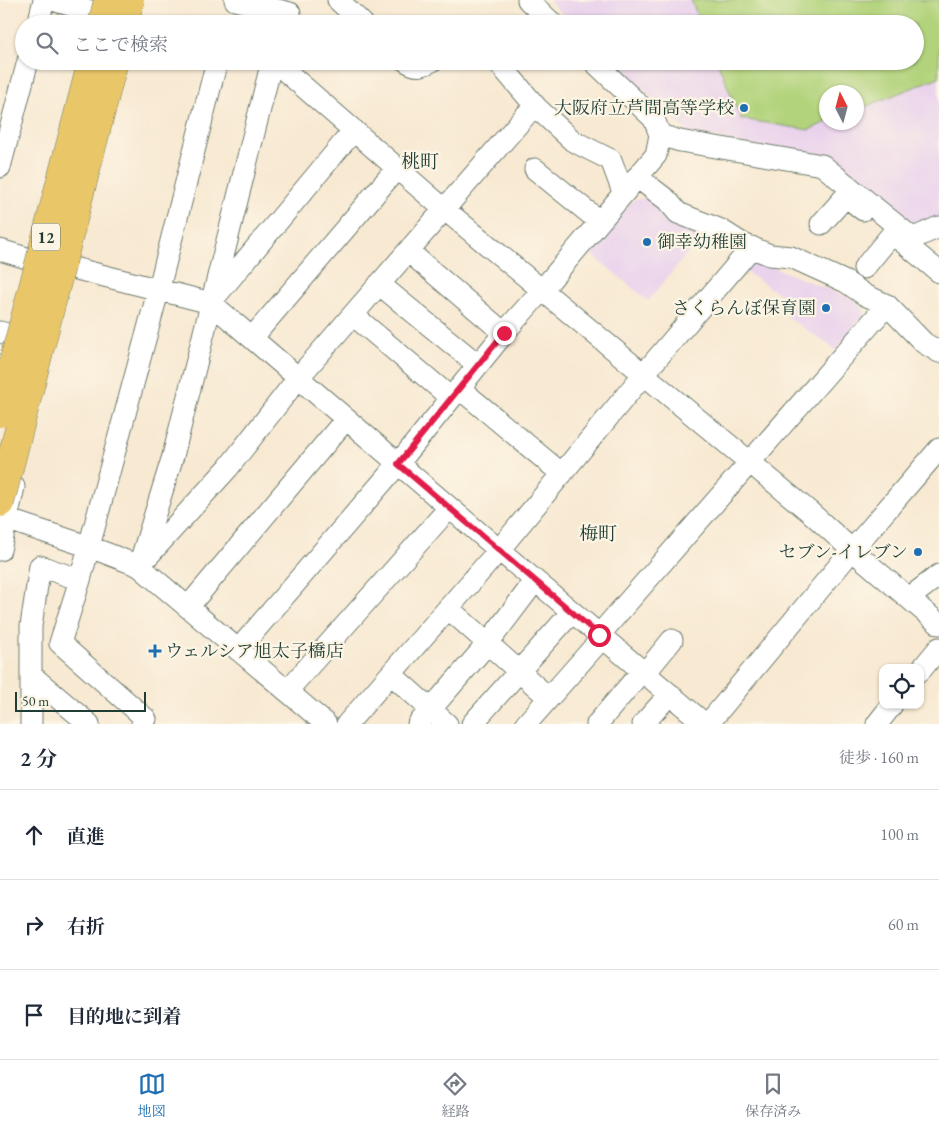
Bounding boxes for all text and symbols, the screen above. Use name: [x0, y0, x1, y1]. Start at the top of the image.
search box: [15, 15, 924, 70]
icon: search: [33, 29, 61, 57]
text: ここで検索: [73, 32, 168, 57]
north arrow: [819, 85, 864, 130]
place label: 大阪府立芦間高等学校: [554, 96, 734, 119]
marker: 大阪府立芦間高等学校: [738, 102, 750, 114]
district label: 桃町: [401, 149, 439, 174]
road number: 12: [32, 223, 60, 250]
place label: 御幸幼稚園: [657, 230, 747, 253]
marker: 御幸幼稚園: [641, 236, 653, 248]
place label: さくらんぼ保育園: [672, 296, 816, 319]
marker: さくらんぼ保育園: [820, 302, 832, 314]
route end: [493, 322, 516, 345]
district label: 梅町: [579, 521, 617, 546]
place label: セブン-イレブン: [779, 540, 908, 563]
marker: セブン-イレブン: [912, 546, 924, 558]
route start: [588, 624, 611, 647]
place label: ウェルシア旭太子橋店: [165, 639, 344, 662]
marker: ウェルシア旭太子橋店: [149, 645, 161, 657]
map controls: [879, 664, 924, 709]
button: locate: [879, 664, 924, 709]
scale bar: [15, 689, 146, 712]
text: 50 m: [22, 692, 49, 710]
text: 2 分: [20, 745, 57, 772]
text: 徒歩 · 160 m: [839, 747, 919, 768]
icon: ahead: [20, 821, 48, 849]
text: 直進: [67, 824, 105, 849]
text: 100 m: [880, 824, 919, 845]
icon: right: [20, 911, 48, 939]
text: 右折: [67, 914, 105, 939]
text: 60 m: [888, 914, 919, 935]
icon: arrive: [20, 1001, 48, 1029]
text: 目的地に到着: [67, 1004, 181, 1029]
tab: 地図: [138, 1070, 166, 1120]
tab: 経路: [441, 1070, 469, 1120]
tab: 保存済み: [745, 1070, 801, 1120]

